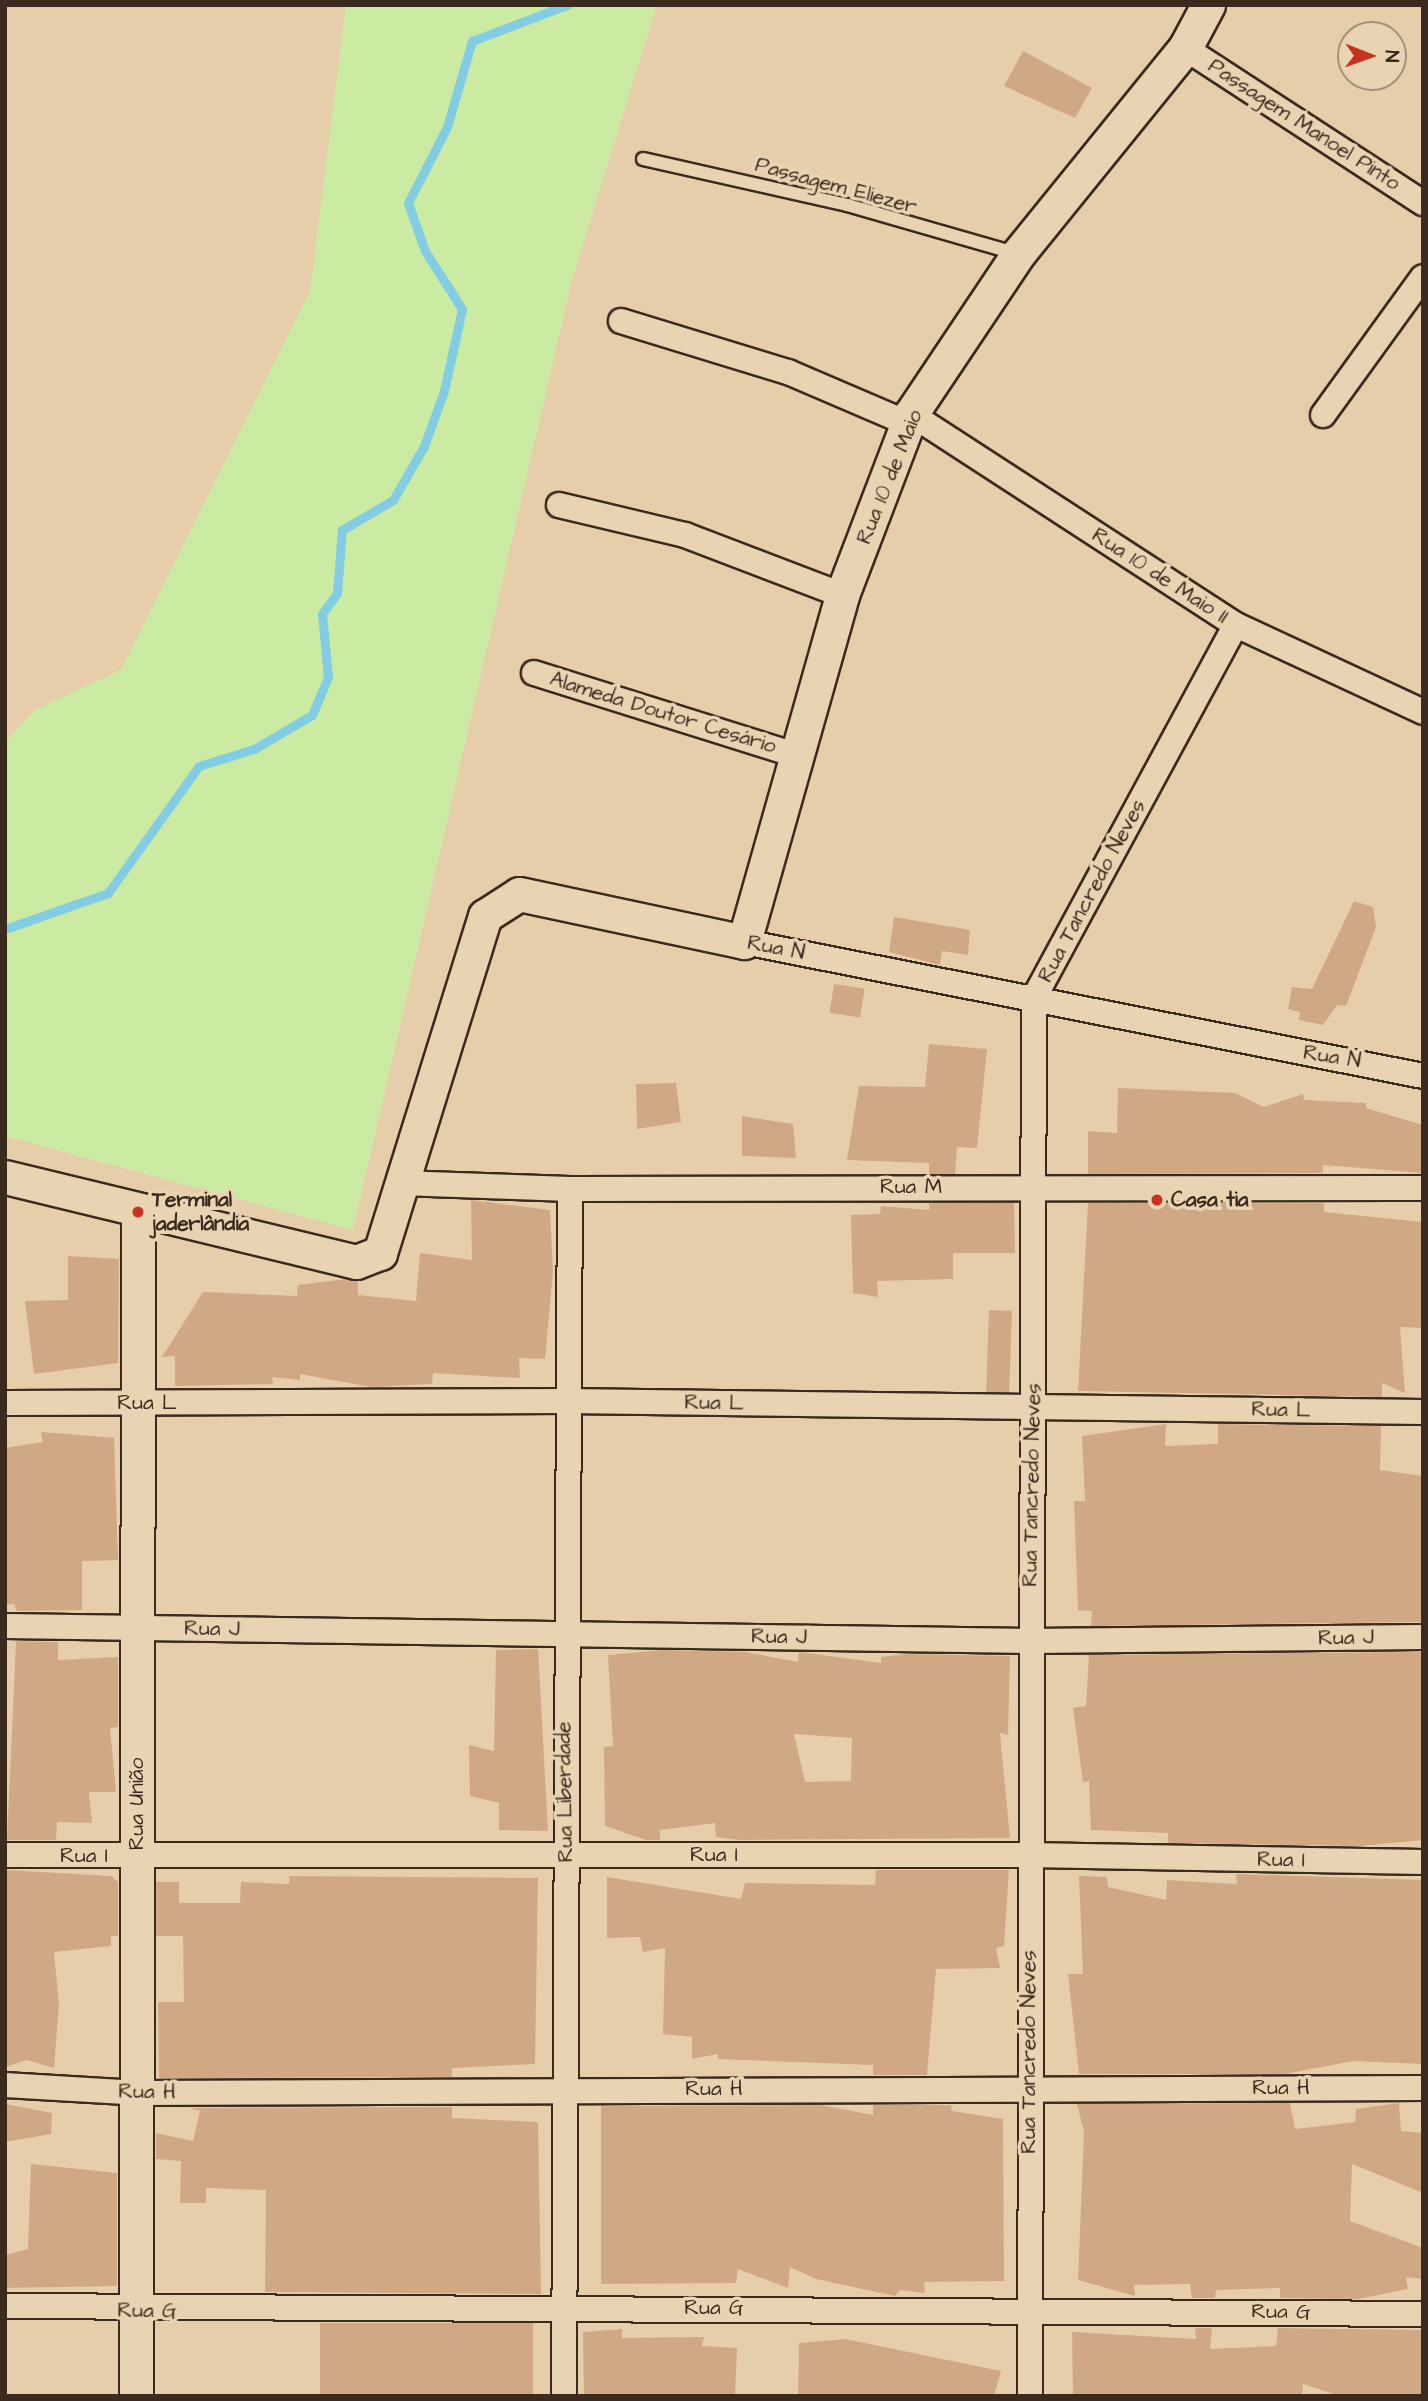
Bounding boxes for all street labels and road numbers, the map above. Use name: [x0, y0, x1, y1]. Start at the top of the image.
street label: Passagem Manoel Pinto: [1203, 54, 1405, 196]
street label: Passagem Eliezer: [752, 152, 920, 220]
street label: Rua 10 de Maio: [852, 406, 928, 548]
street label: Rua 10 de Maio II: [1087, 523, 1233, 629]
street label: Alameda Doutor Cesário: [547, 667, 779, 759]
street label: Rua Tancredo Neves: [1033, 795, 1151, 987]
street label: Rua N: [745, 930, 807, 966]
street label: Rua N: [1301, 1040, 1363, 1074]
street label: Rua M: [880, 1174, 942, 1200]
street label: Rua Tancredo Neves: [1018, 1383, 1046, 1587]
street label: Rua L: [117, 1390, 177, 1416]
street label: Rua L: [684, 1390, 744, 1416]
street label: Rua L: [1251, 1397, 1311, 1423]
street label: Rua J: [184, 1616, 240, 1642]
street label: Rua J: [751, 1624, 807, 1650]
street label: Rua J: [1318, 1625, 1374, 1651]
street label: Rua Liberdade: [551, 1721, 579, 1863]
street label: Rua União: [124, 1758, 150, 1850]
street label: Rua I: [690, 1842, 738, 1868]
street label: Rua I: [60, 1843, 108, 1869]
street label: Rua I: [1257, 1847, 1305, 1873]
street label: Rua Tancredo Neves: [1016, 1950, 1042, 2154]
street label: Rua H: [1252, 2075, 1310, 2101]
street label: Rua H: [685, 2076, 743, 2102]
street label: Rua H: [118, 2079, 176, 2105]
street label: Rua G: [684, 2295, 744, 2321]
street label: Rua G: [117, 2298, 177, 2324]
street label: Rua G: [1251, 2299, 1311, 2325]

